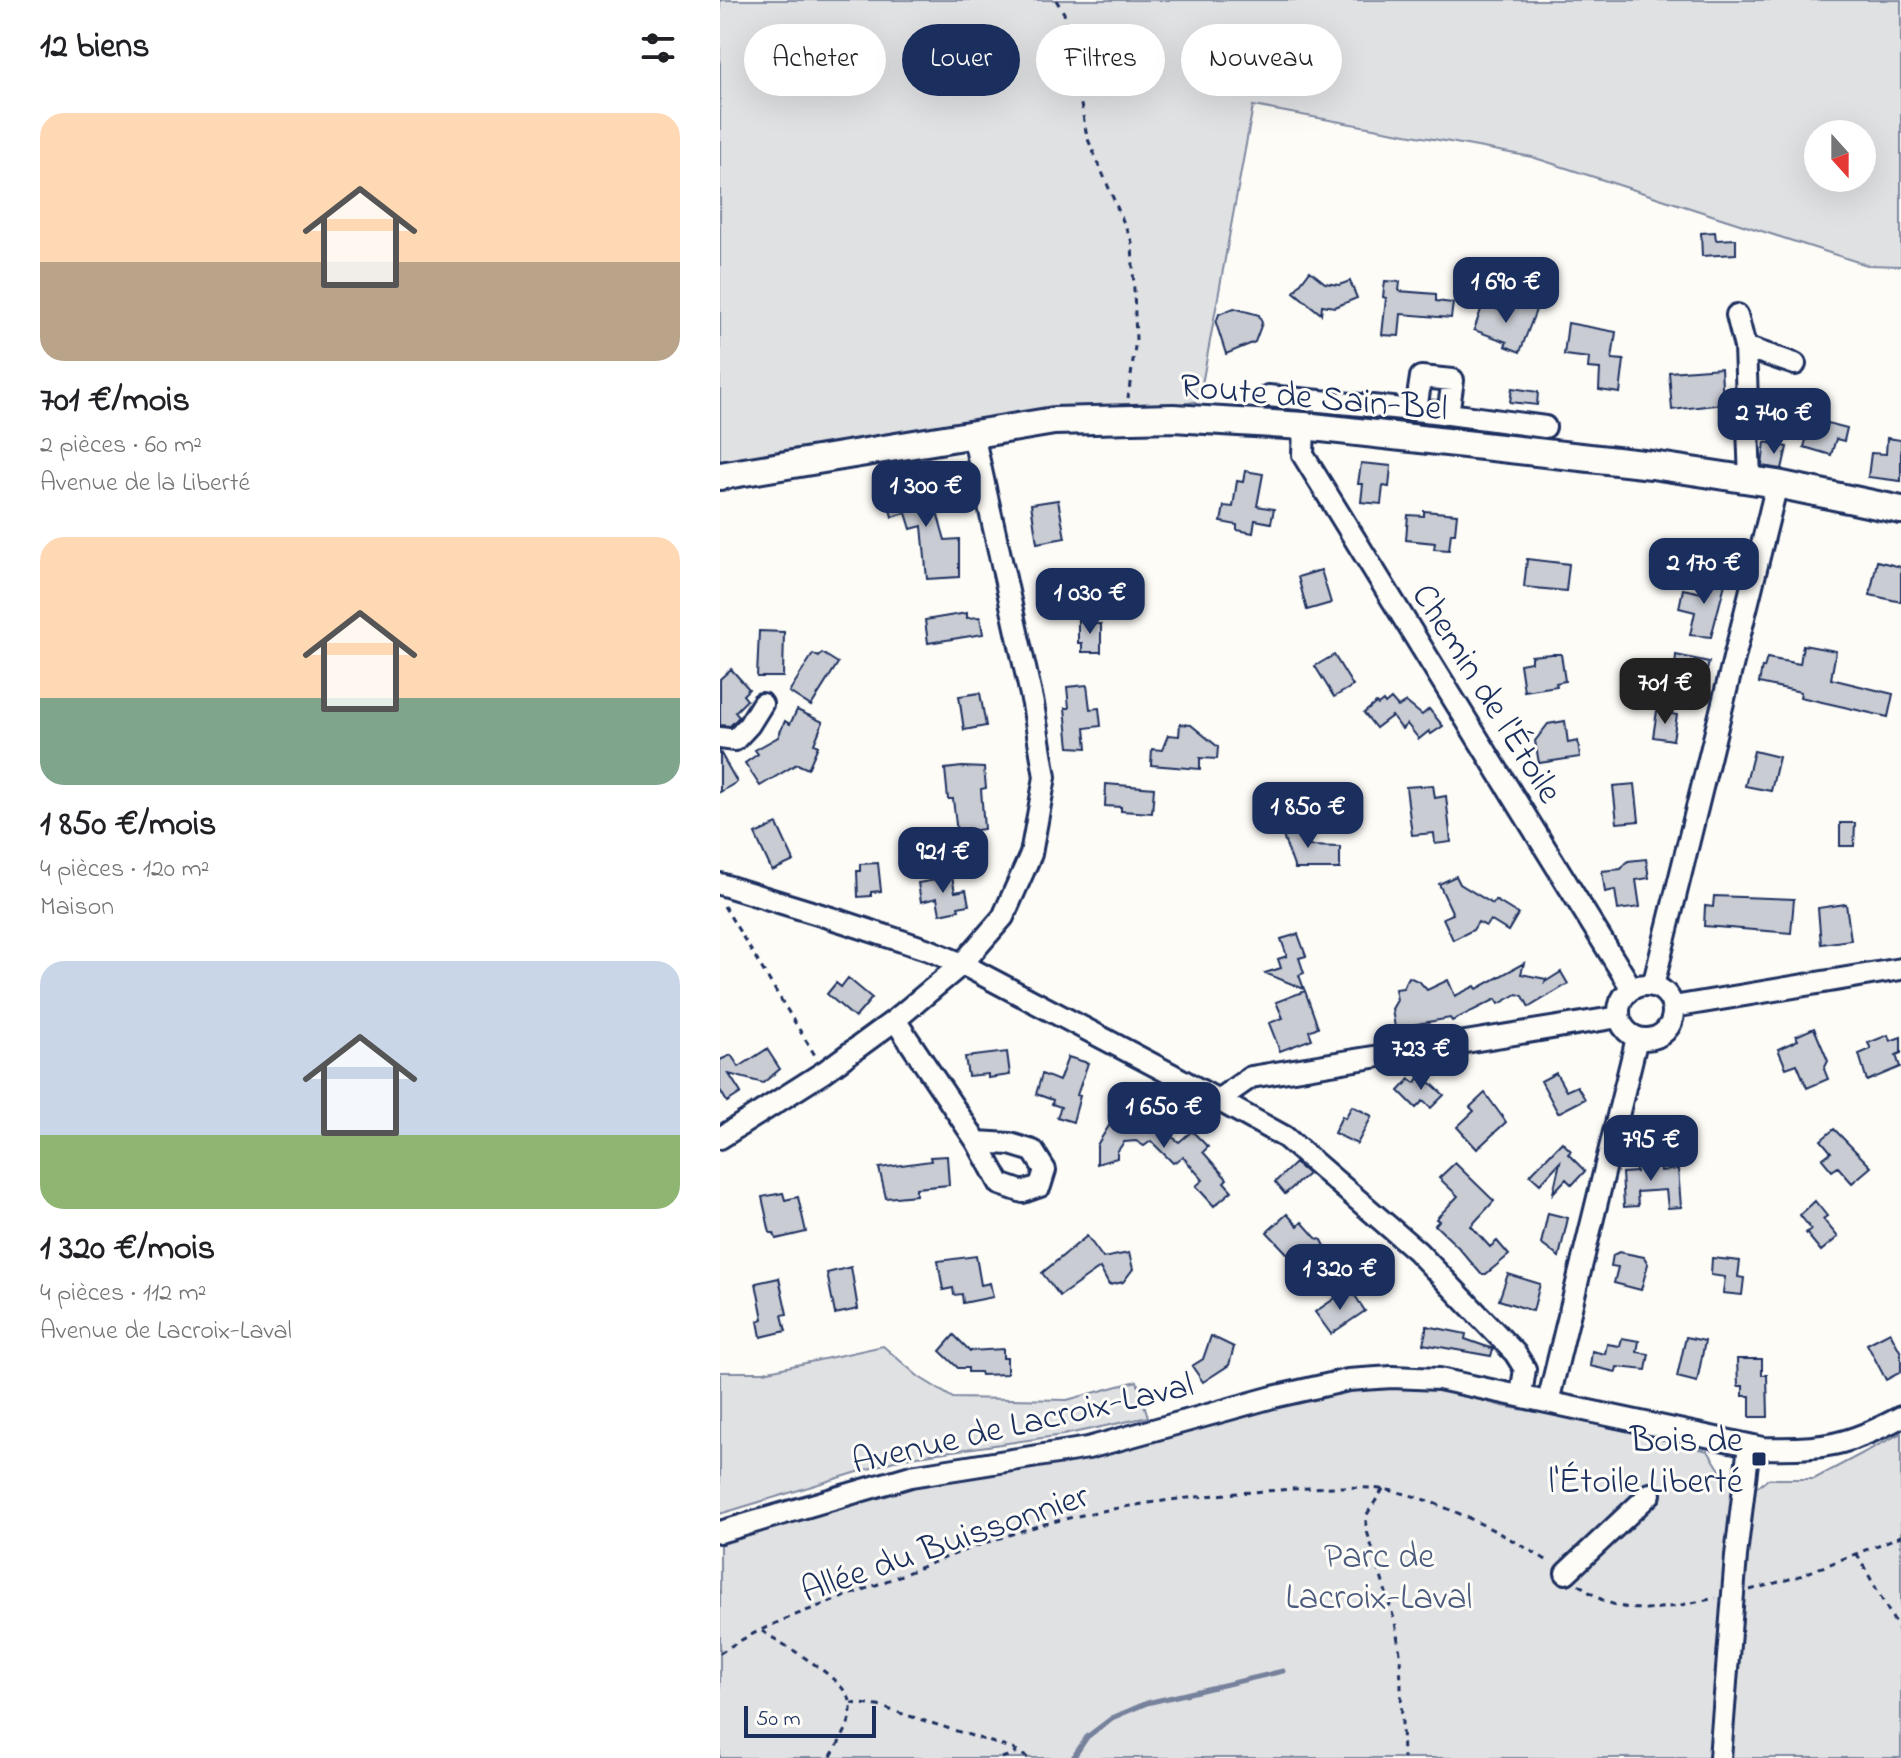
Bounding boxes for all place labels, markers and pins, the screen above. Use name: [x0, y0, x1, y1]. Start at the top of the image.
pin: 1 690 €: [1432, 257, 1580, 325]
pin: 2 740 €: [1700, 388, 1848, 456]
pin: 1 300 €: [852, 461, 1000, 529]
pin: 2 170 €: [1630, 538, 1778, 606]
pin: 1 030 €: [1016, 568, 1164, 636]
pin: 701 €: [1609, 658, 1721, 726]
pin: 1 850 €: [1234, 782, 1382, 850]
pin: 921 €: [887, 827, 999, 895]
pin: 723 €: [1365, 1024, 1477, 1092]
pin: 1 650 €: [1090, 1082, 1238, 1150]
pin: 795 €: [1595, 1115, 1707, 1183]
pin: 1 320 €: [1266, 1244, 1414, 1312]
place label: Bois de l'Étoile Liberté: [1549, 1416, 1744, 1510]
marker: Bois de l'Étoile Liberté: [1750, 1450, 1768, 1468]

